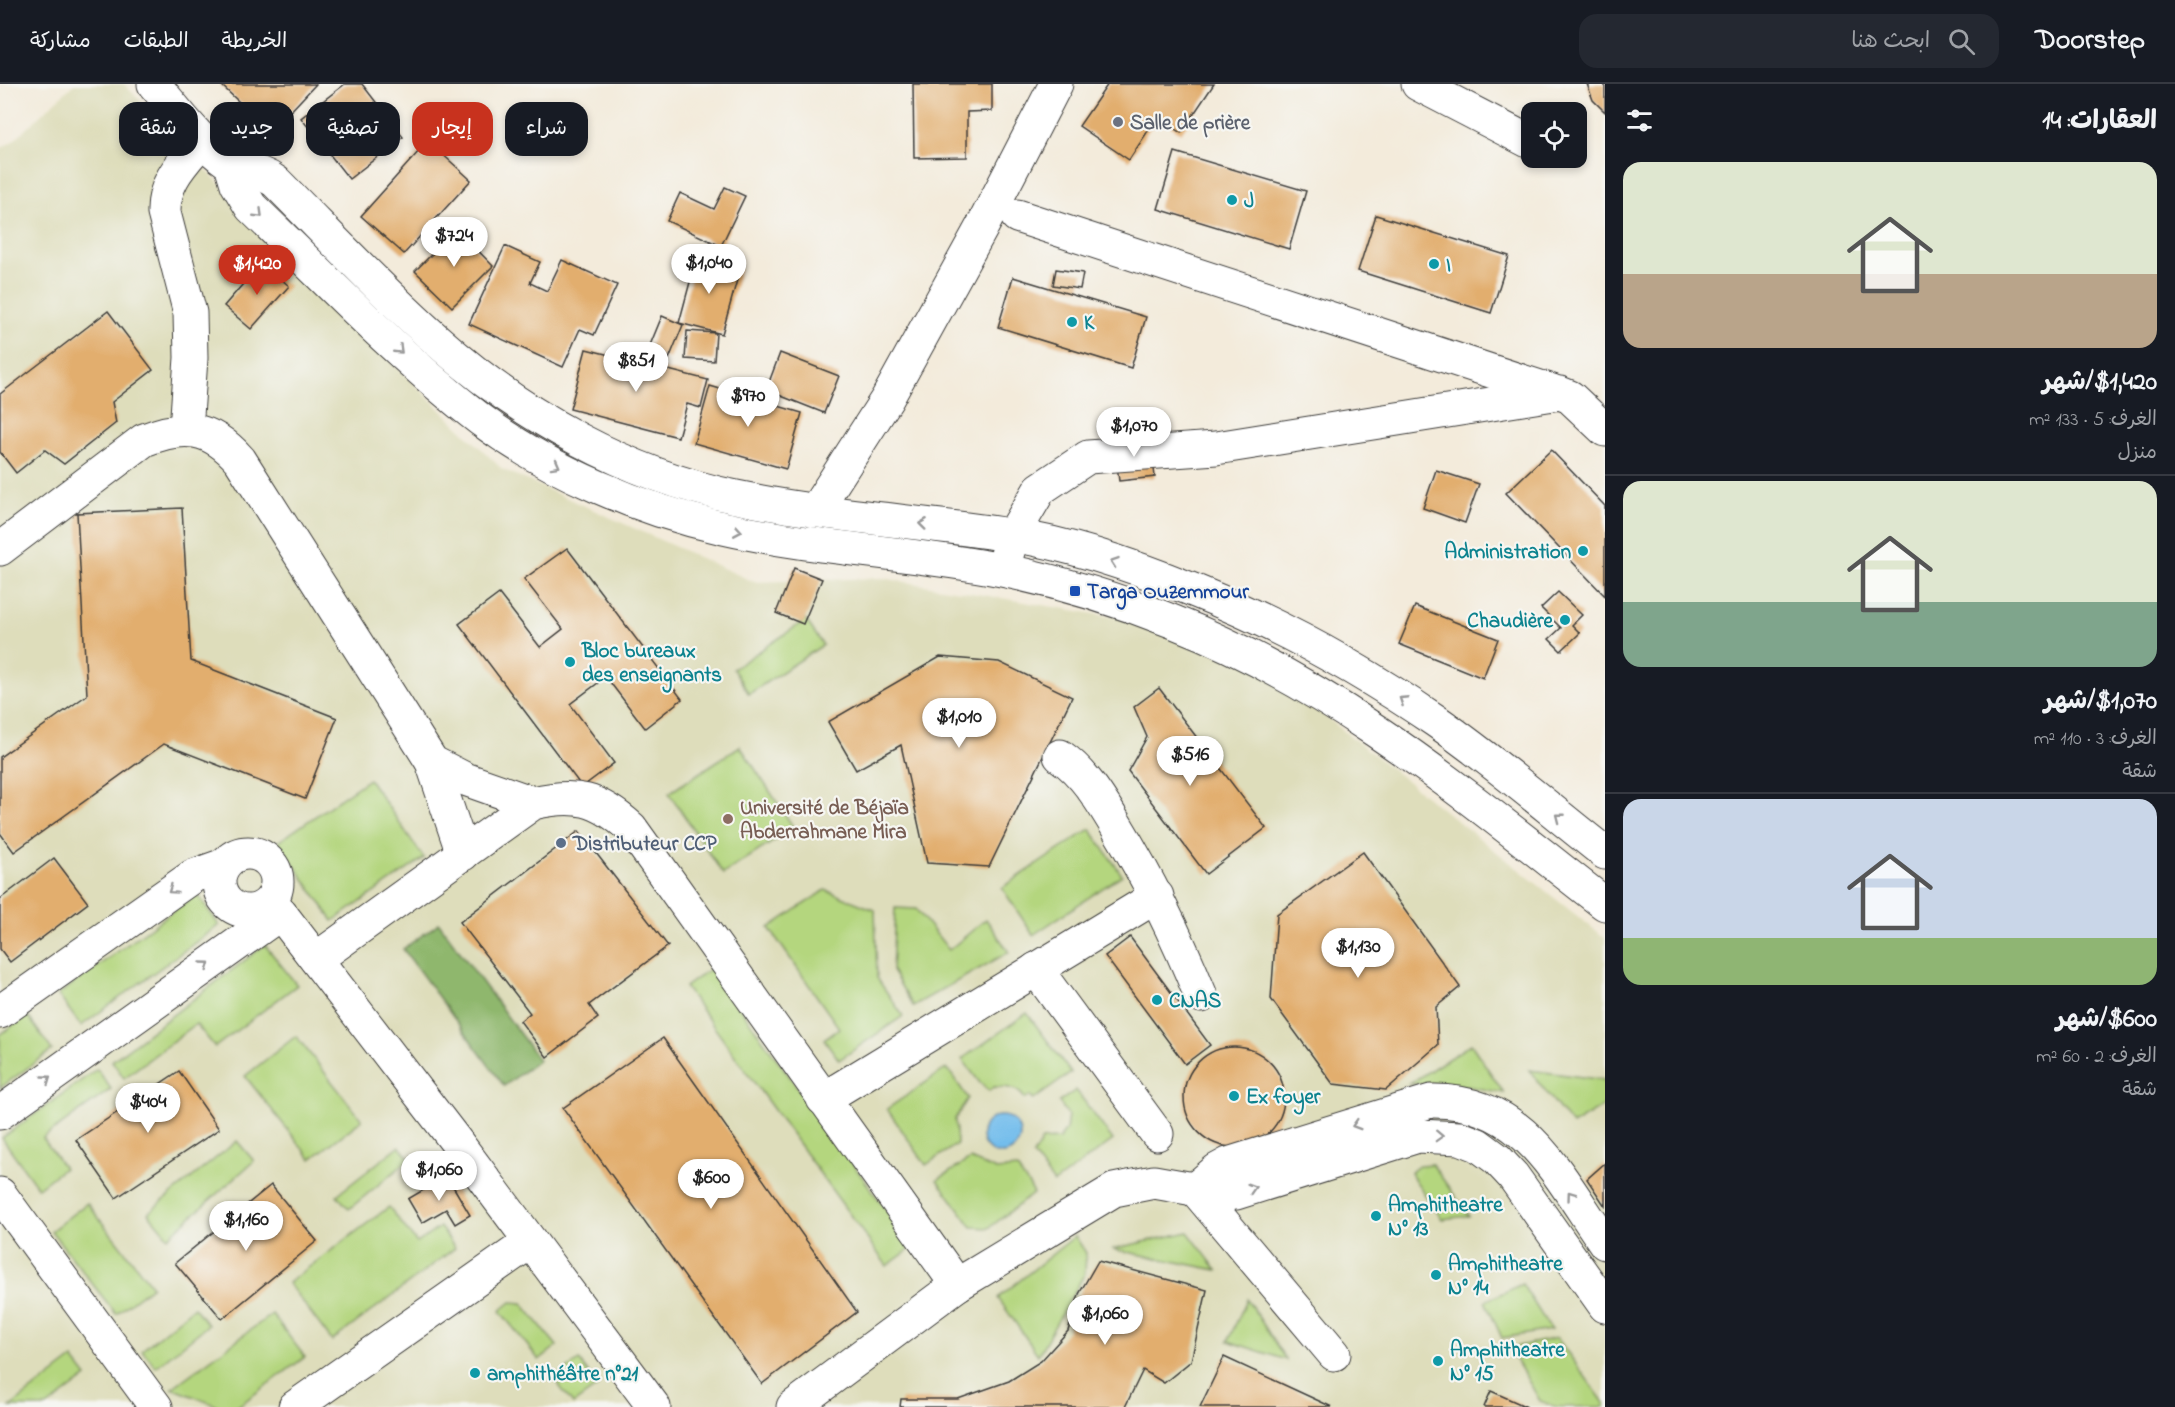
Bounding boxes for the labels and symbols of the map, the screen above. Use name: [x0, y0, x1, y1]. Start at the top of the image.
place label: Salle de prière: [1130, 109, 1251, 139]
marker: Salle de prière: [1111, 115, 1125, 129]
place label: J: [1244, 187, 1254, 217]
marker: J: [1225, 193, 1239, 207]
one-way arrow: [252, 207, 263, 218]
pin: $724: [418, 217, 490, 268]
pin: $1,040: [660, 244, 758, 295]
pin: $1,420: [208, 245, 306, 296]
place label: I: [1446, 251, 1451, 281]
marker: I: [1427, 257, 1441, 271]
place label: K: [1084, 309, 1095, 339]
marker: K: [1065, 315, 1079, 329]
pin: $851: [600, 342, 672, 393]
one-way arrow: [391, 343, 402, 354]
pin: $970: [712, 377, 784, 428]
pin: $1,070: [1085, 407, 1183, 458]
one-way arrow: [549, 458, 560, 469]
one-way arrow: [919, 519, 928, 531]
one-way arrow: [733, 524, 743, 537]
place label: Administration: [1444, 538, 1571, 568]
marker: Administration: [1576, 544, 1590, 558]
one-way arrow: [1109, 557, 1120, 570]
place label: Targa Ouzemmour: [1087, 578, 1249, 610]
marker: Targa Ouzemmour: [1068, 584, 1082, 598]
place label: Chaudière: [1467, 607, 1554, 637]
marker: Chaudière: [1558, 613, 1572, 627]
place label: Bloc bureaux des enseignants: [581, 637, 722, 693]
marker: Bloc bureaux des enseignants: [563, 655, 577, 669]
one-way arrow: [1399, 695, 1409, 707]
pin: $1,010: [910, 698, 1008, 749]
pin: $516: [1154, 736, 1226, 787]
place label: Université de Béjaïa Abderrahmane Mira: [740, 794, 909, 848]
marker: Université de Béjaïa Abderrahmane Mira: [721, 812, 735, 826]
one-way arrow: [1555, 813, 1566, 824]
place label: Distributeur CCP: [572, 830, 717, 860]
marker: Distributeur CCP: [554, 836, 568, 850]
one-way arrow: [168, 883, 179, 894]
pin: $1,130: [1309, 928, 1407, 979]
one-way arrow: [199, 961, 210, 972]
place label: CNAS: [1169, 987, 1222, 1017]
marker: CNAS: [1150, 993, 1164, 1007]
one-way arrow: [41, 1075, 52, 1086]
pin: $404: [112, 1083, 184, 1134]
place label: Ex foyer: [1246, 1083, 1321, 1115]
marker: Ex foyer: [1227, 1089, 1241, 1103]
one-way arrow: [1351, 1118, 1362, 1130]
one-way arrow: [1435, 1130, 1444, 1142]
pin: $1,060: [390, 1151, 488, 1202]
pin: $600: [675, 1159, 747, 1210]
one-way arrow: [1246, 1183, 1257, 1196]
place label: Amphitheatre N° 13: [1388, 1191, 1503, 1245]
one-way arrow: [1567, 1191, 1578, 1202]
pin: $1,160: [197, 1201, 295, 1252]
marker: Amphitheatre N° 13: [1369, 1209, 1383, 1223]
place label: Amphitheatre N° 14: [1448, 1250, 1563, 1304]
marker: Amphitheatre N° 14: [1429, 1268, 1443, 1282]
pin: $1,060: [1056, 1295, 1154, 1346]
place label: Amphitheatre N° 15: [1450, 1336, 1565, 1390]
marker: Amphitheatre N° 15: [1431, 1354, 1445, 1368]
place label: amphithéâtre n°21: [487, 1360, 639, 1390]
marker: amphithéâtre n°21: [468, 1366, 482, 1380]

